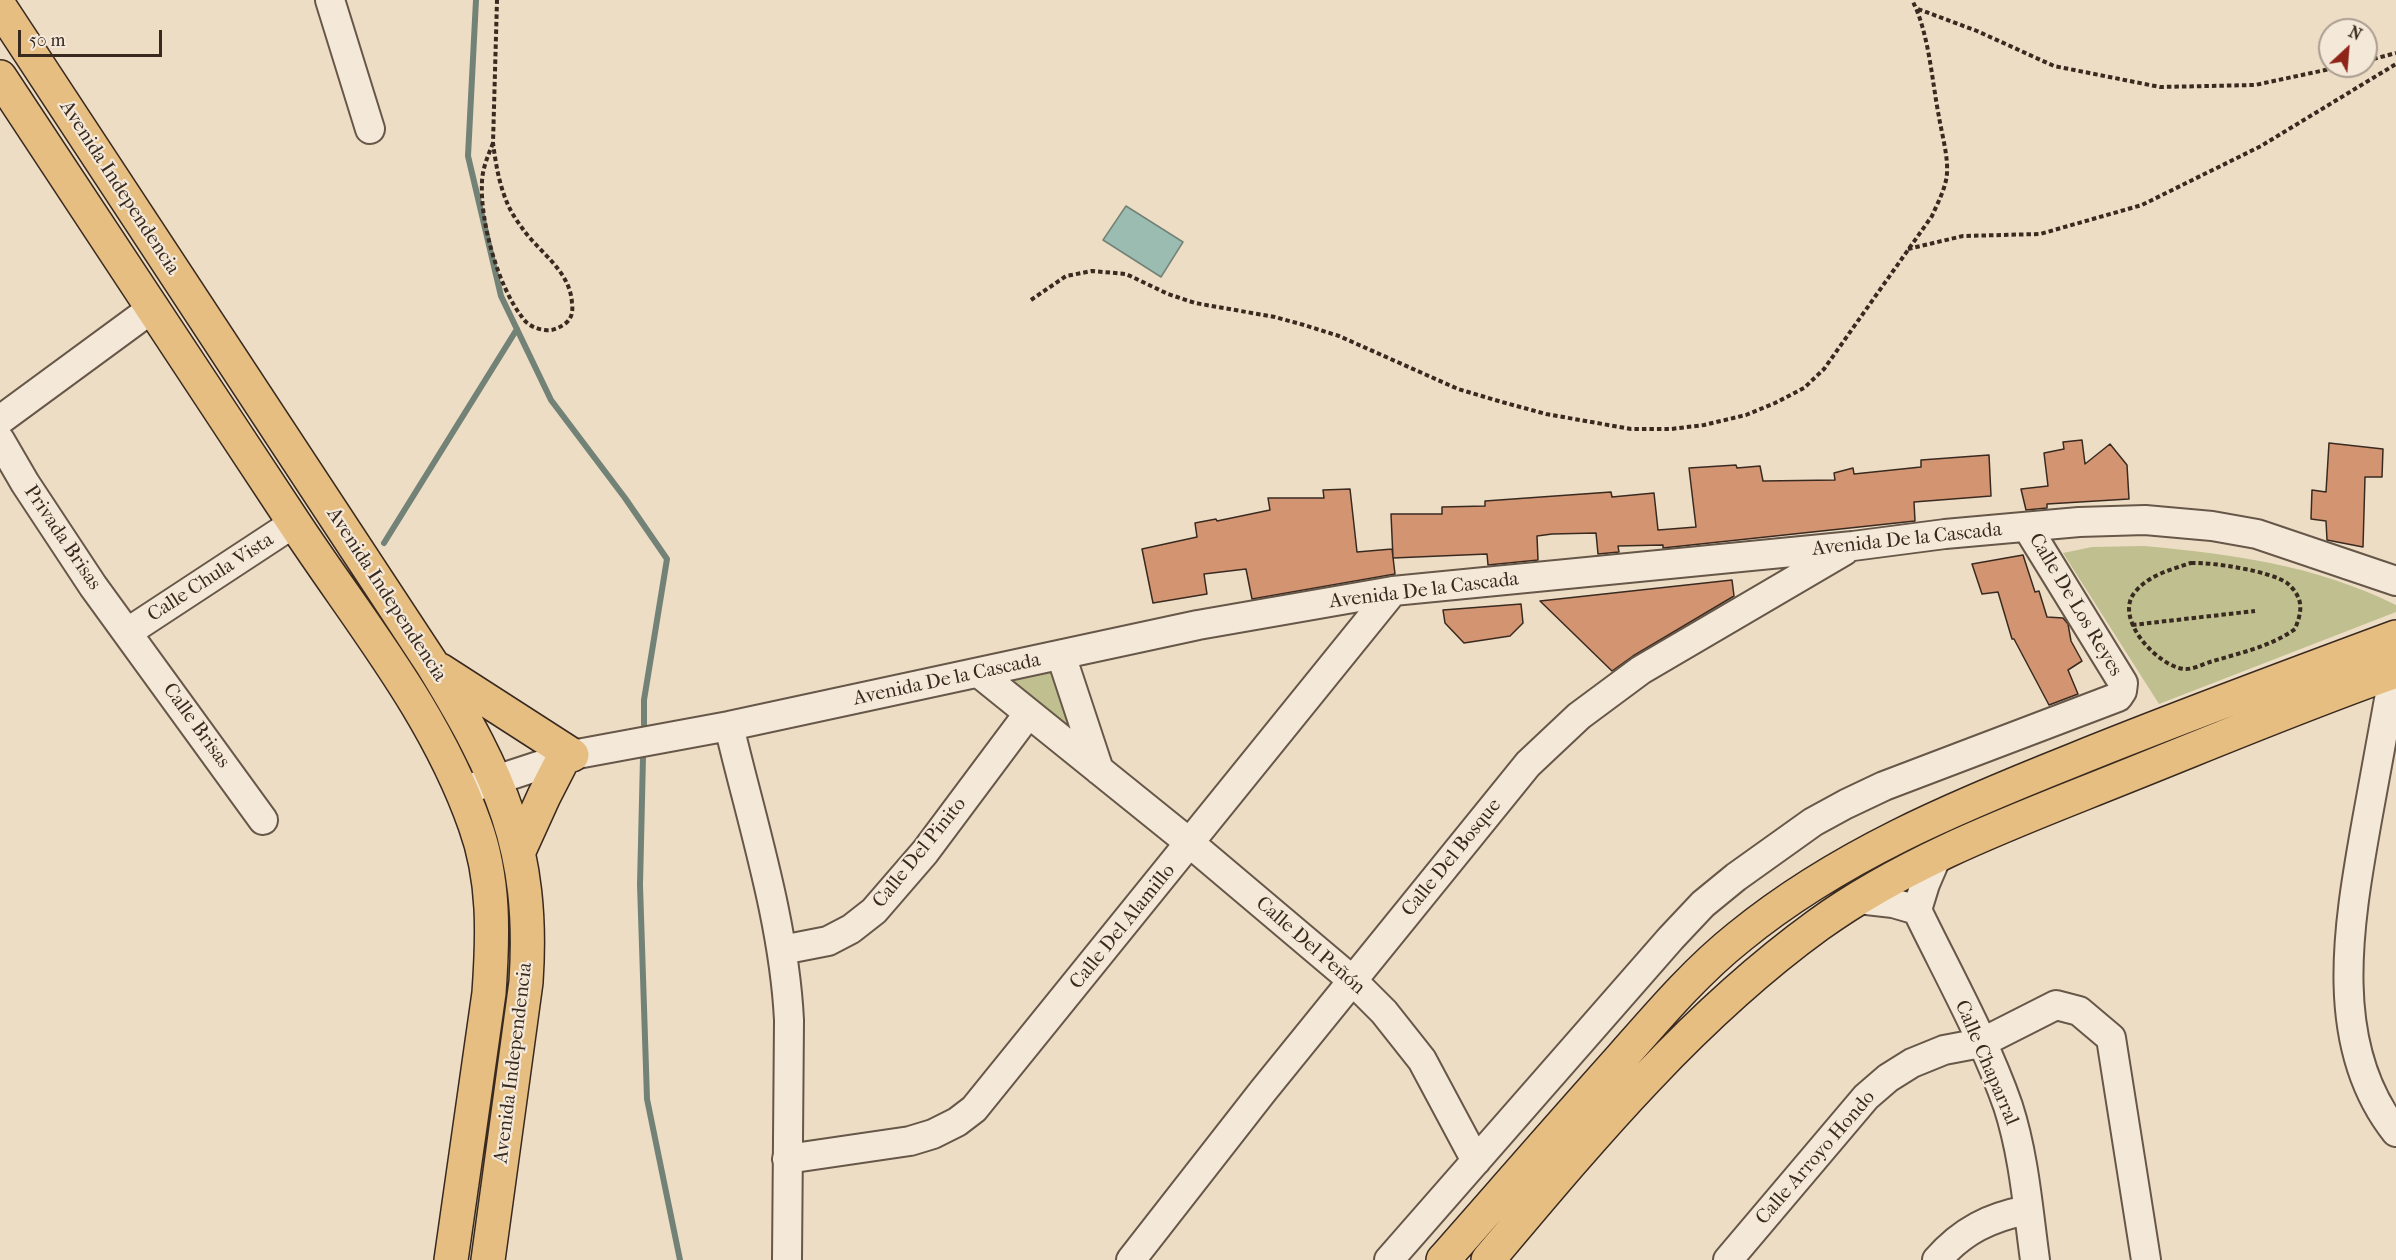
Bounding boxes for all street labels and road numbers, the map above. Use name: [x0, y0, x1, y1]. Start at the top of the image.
street label: Avenida Independencia: [54, 97, 184, 279]
street label: Privada Brisas: [18, 481, 106, 595]
street label: Avenida Independencia: [321, 504, 451, 686]
street label: Avenida De la Cascada: [1811, 518, 2003, 562]
street label: Calle Chula Vista: [144, 528, 278, 628]
street label: Calle De Los Reyes: [2023, 529, 2127, 681]
street label: Avenida De la Cascada: [1328, 567, 1520, 615]
street label: Avenida De la Cascada: [851, 648, 1043, 712]
street label: Calle Brisas: [157, 679, 235, 773]
street label: Calle Del Pinito: [868, 793, 972, 913]
street label: Calle Del Bosque: [1397, 794, 1507, 922]
street label: Calle Del Alamillo: [1065, 860, 1181, 994]
street label: Calle Del Peñón: [1250, 892, 1370, 1000]
street label: Avenida Independencia: [490, 961, 538, 1165]
street label: Calle Chaparral: [1949, 997, 2023, 1129]
street label: Calle Arroyo Hondo: [1751, 1086, 1881, 1230]

